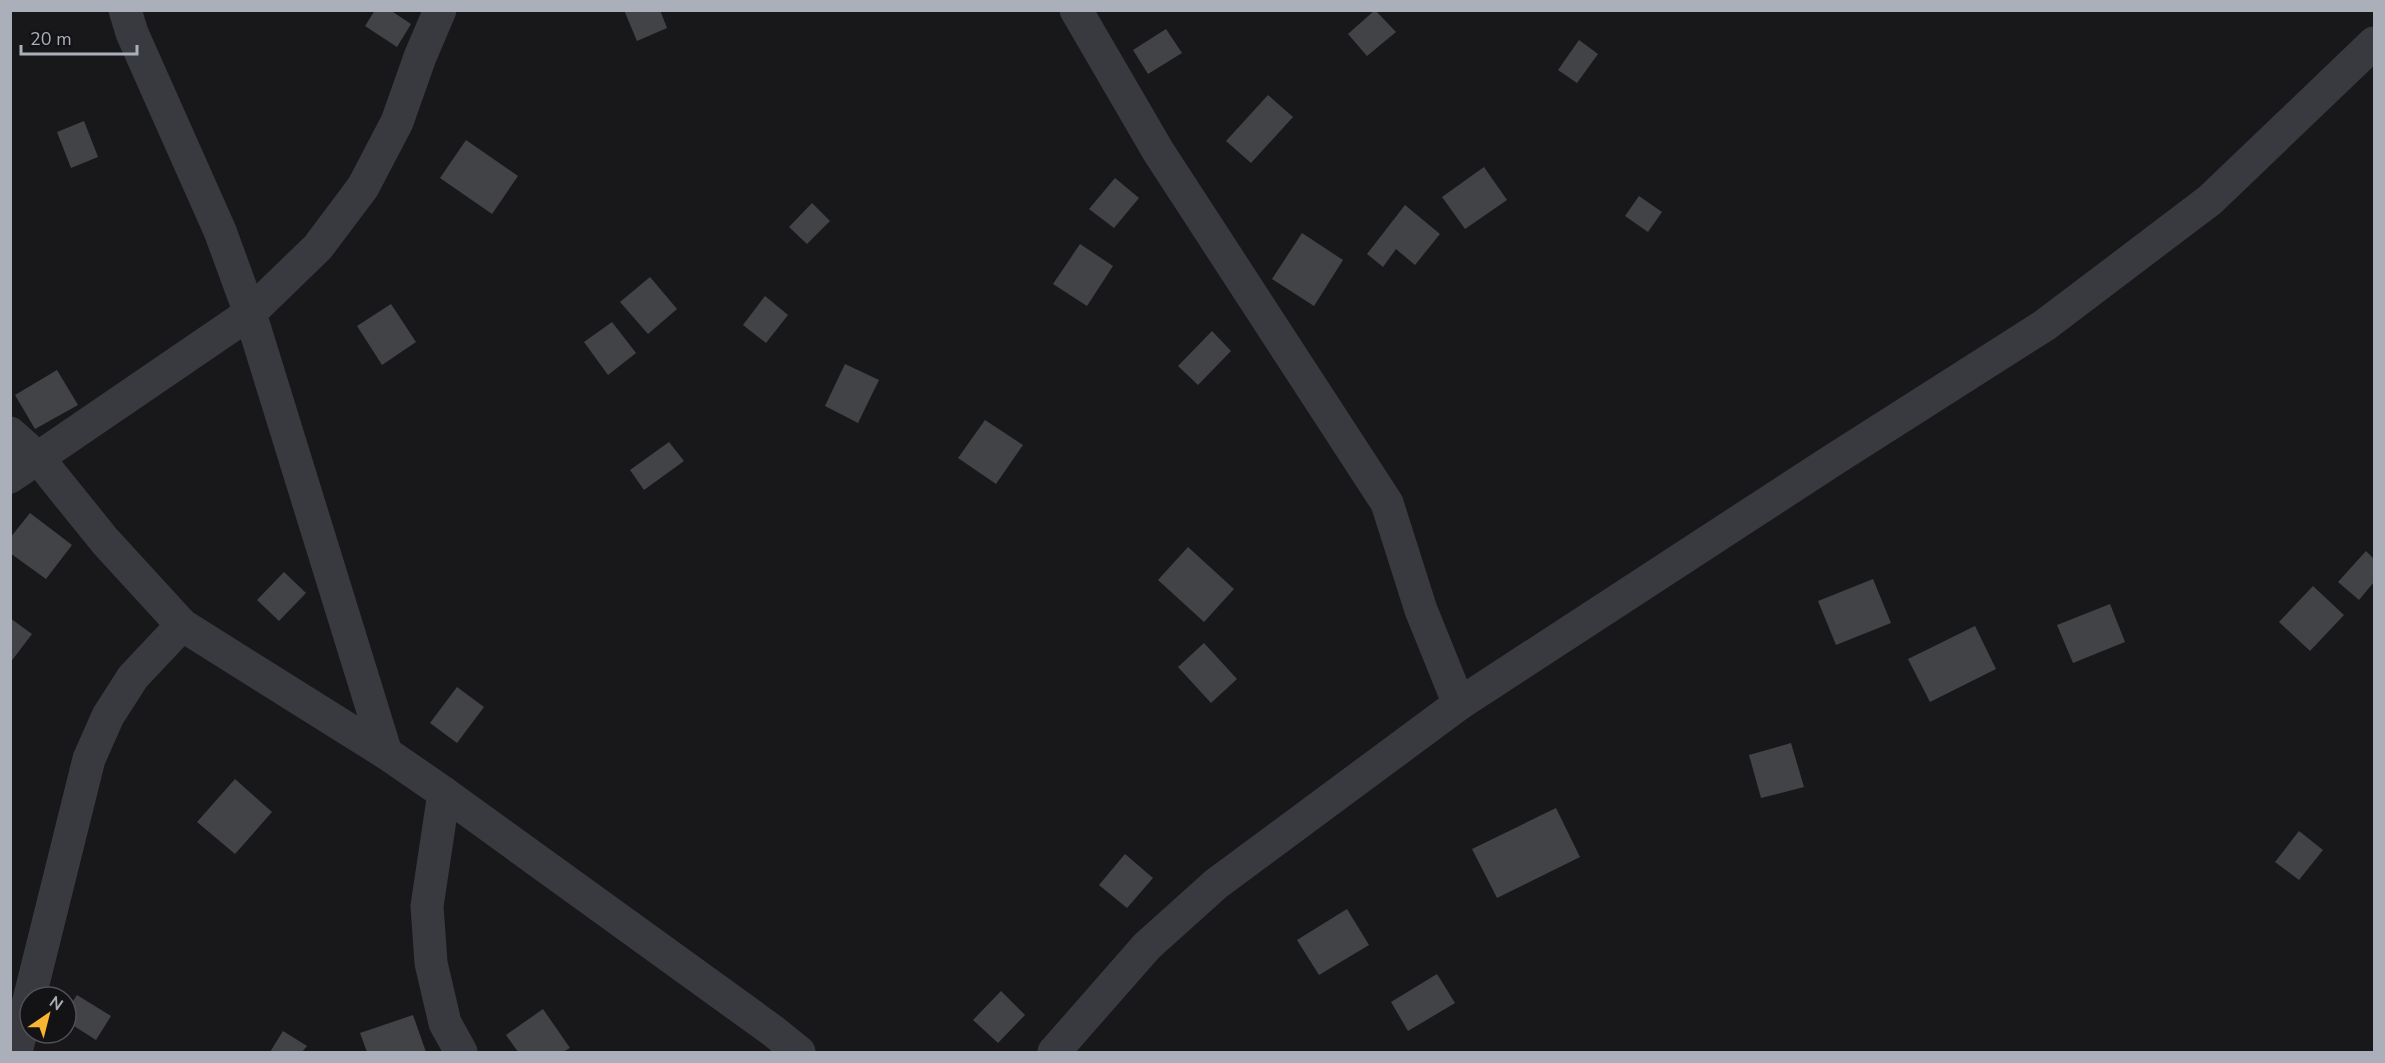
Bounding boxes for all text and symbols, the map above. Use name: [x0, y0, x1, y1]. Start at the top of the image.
scale bar: [21, 18, 136, 56]
text: 20 m: [30, 27, 72, 51]
north arrow: [18, 985, 78, 1045]
text: N: [45, 991, 67, 1016]

